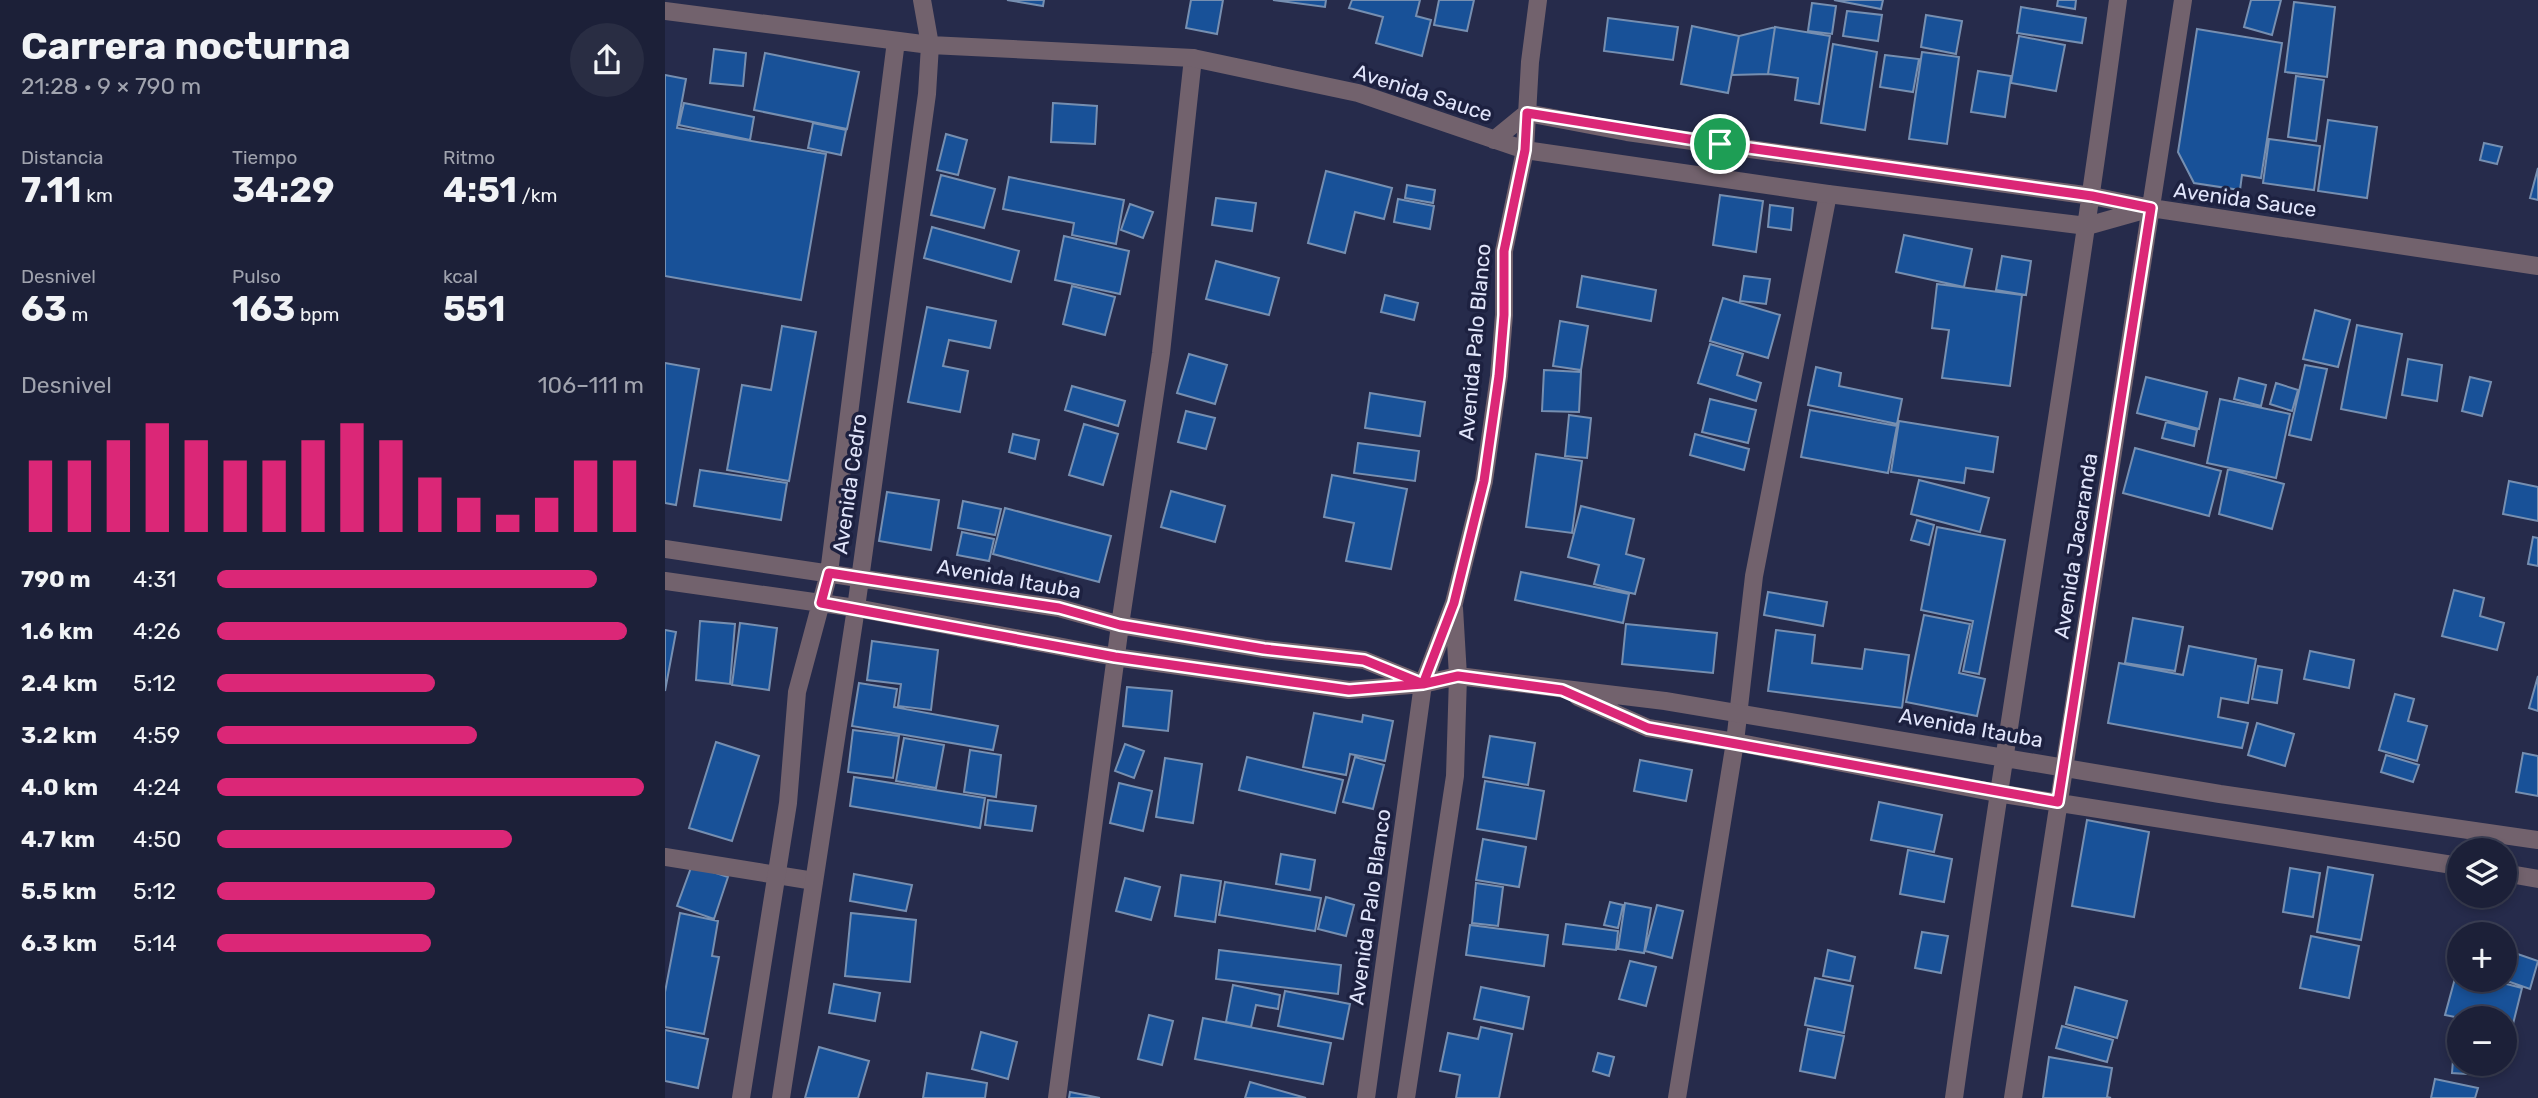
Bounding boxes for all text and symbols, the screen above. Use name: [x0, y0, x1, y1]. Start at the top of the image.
text: Carrera nocturna: [21, 23, 351, 69]
button: share: [570, 23, 644, 97]
street label: Avenida Sauce: [1351, 58, 1496, 127]
text: 21:28 · 9 × 790 m: [21, 72, 201, 100]
pin: [1690, 114, 1750, 174]
icon: arrive: [1701, 125, 1739, 163]
text: Distancia: [21, 146, 103, 169]
text: Tiempo: [232, 146, 297, 169]
text: Ritmo: [443, 146, 495, 169]
text: 7.11: [21, 169, 82, 211]
text: 34:29: [232, 169, 334, 211]
text: 4:51: [443, 169, 517, 211]
street label: Avenida Sauce: [2172, 177, 2318, 222]
text: km: [82, 184, 113, 207]
text: /km: [517, 184, 557, 207]
street label: Avenida Palo Blanco: [1453, 242, 1496, 442]
text: Desnivel: [21, 265, 96, 288]
text: Pulso: [232, 265, 281, 288]
text: kcal: [443, 265, 478, 288]
text: 63: [21, 288, 67, 330]
text: 163: [232, 288, 295, 330]
text: 551: [443, 288, 505, 330]
text: m: [67, 303, 88, 326]
text: bpm: [295, 303, 339, 326]
text: Desnivel: [21, 371, 112, 399]
text: 106–111 m: [538, 371, 644, 399]
street label: Avenida Cedro: [827, 412, 872, 556]
street label: Avenida Jacaranda: [2048, 451, 2103, 641]
street label: Avenida Itauba: [935, 554, 1083, 603]
text: 790 m: [21, 565, 91, 593]
text: 4:31: [133, 565, 176, 593]
text: 1.6 km: [21, 617, 93, 645]
text: 4:26: [133, 617, 181, 645]
text: 2.4 km: [21, 669, 97, 697]
text: 5:12: [133, 669, 176, 697]
street label: Avenida Itauba: [1897, 703, 2045, 752]
text: 3.2 km: [21, 721, 97, 749]
text: 4:59: [133, 721, 180, 749]
text: 4.0 km: [21, 773, 98, 801]
text: 4:24: [133, 773, 181, 801]
street label: Avenida Palo Blanco: [1343, 807, 1396, 1007]
text: 4.7 km: [21, 825, 95, 853]
text: 4:50: [133, 825, 181, 853]
map controls: [2447, 838, 2517, 1076]
button: layers: [2447, 838, 2517, 908]
text: 5.5 km: [21, 877, 97, 905]
text: 5:12: [133, 877, 176, 905]
button: +: [2447, 922, 2517, 992]
text: 6.3 km: [21, 929, 97, 957]
text: 5:14: [133, 929, 177, 957]
button: −: [2447, 1006, 2517, 1076]

